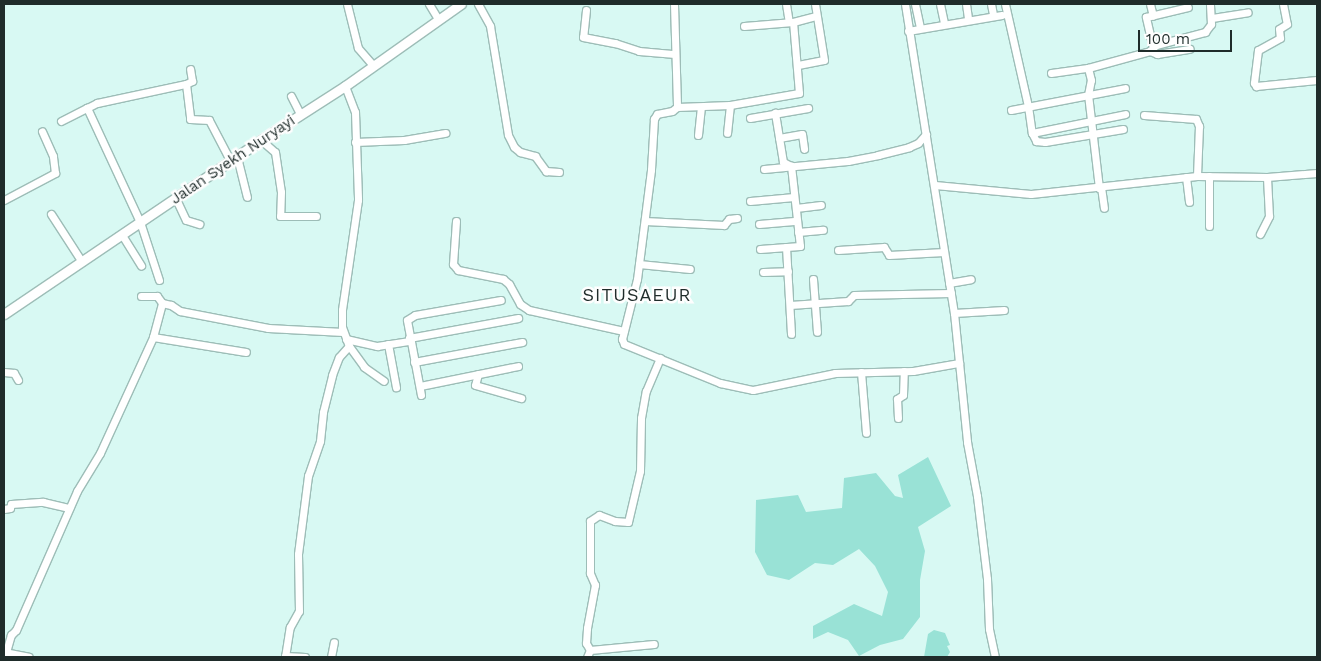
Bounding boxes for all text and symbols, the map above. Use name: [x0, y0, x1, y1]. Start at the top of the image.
scale bar: [1141, 20, 1235, 52]
text: 100 m: [1146, 30, 1190, 48]
street label: Jalan Syekh Nuryayi: [167, 112, 299, 208]
district label: SITUSAEUR: [581, 284, 693, 306]

